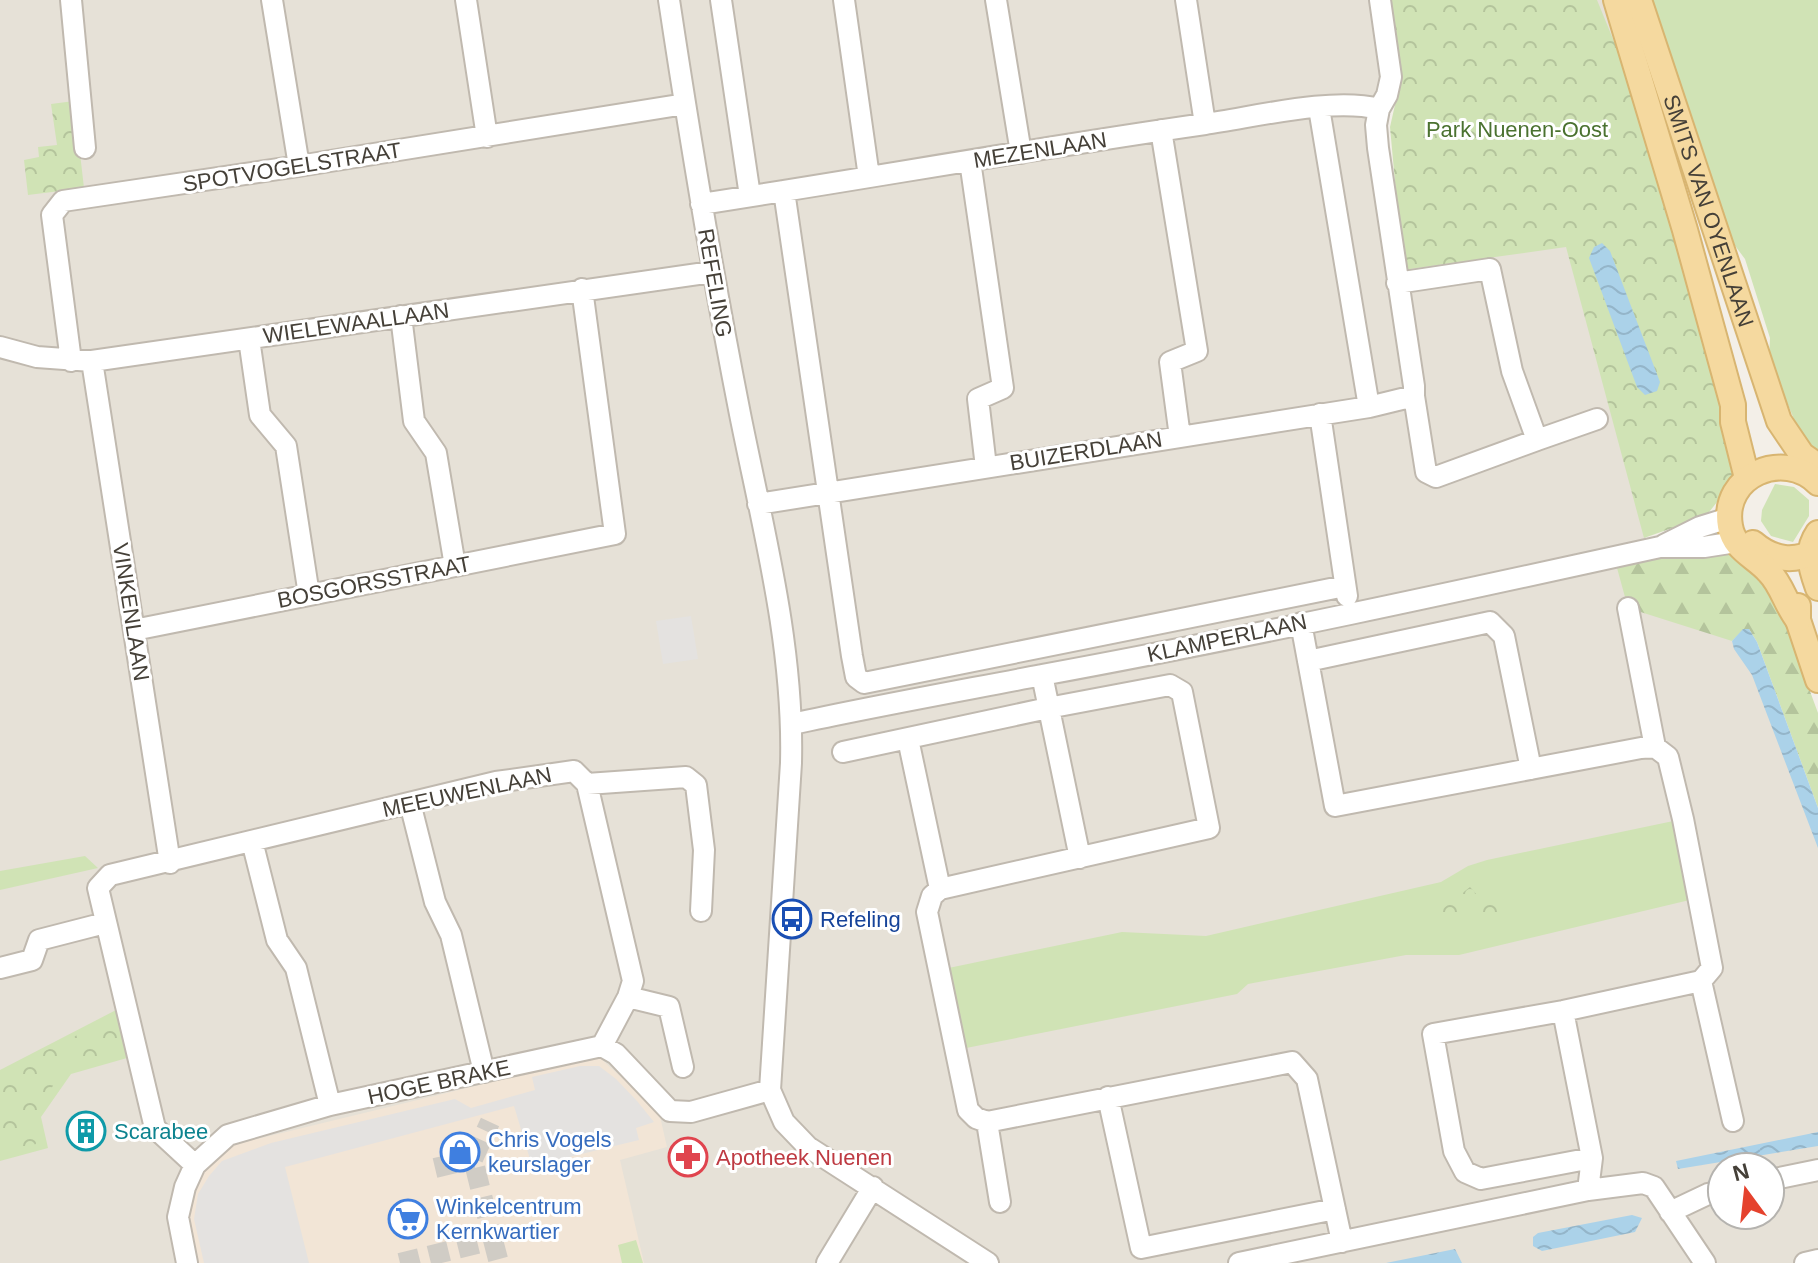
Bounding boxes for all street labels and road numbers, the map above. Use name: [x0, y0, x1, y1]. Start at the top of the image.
street label: SMITS VAN OYENLAAN: [1659, 91, 1759, 330]
street label: MEZENLAAN: [972, 127, 1108, 173]
street label: SPOTVOGELSTRAAT: [181, 137, 403, 197]
street label: REFELING: [693, 227, 737, 339]
street label: WIELEWAALLAAN: [261, 298, 451, 348]
street label: BUIZERDLAAN: [1008, 427, 1164, 475]
street label: VINKENLAAN: [108, 541, 154, 683]
street label: BOSGORSSTRAAT: [275, 551, 473, 613]
street label: KLAMPERLAAN: [1145, 609, 1309, 667]
street label: MEEUWENLAAN: [380, 762, 554, 822]
street label: HOGE BRAKE: [365, 1055, 513, 1109]

